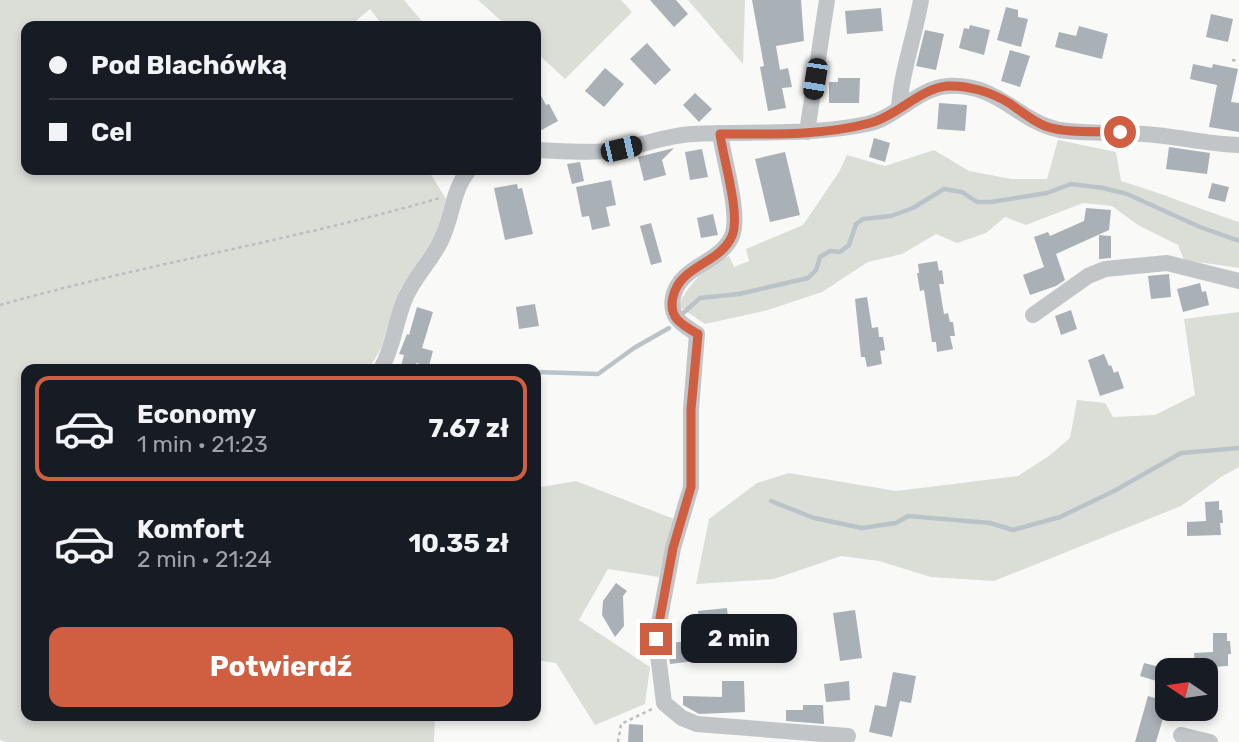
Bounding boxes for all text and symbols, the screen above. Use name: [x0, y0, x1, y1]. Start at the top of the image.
text: Pod Blachówką: [91, 50, 287, 81]
car: [802, 57, 829, 101]
route start: [1104, 116, 1136, 148]
text: Cel: [91, 117, 132, 148]
car: [599, 134, 644, 164]
icon: car: [53, 397, 116, 460]
text: Economy: [137, 399, 256, 430]
text: 7.67 zł: [429, 413, 509, 444]
text: 1 min · 21:23: [137, 430, 268, 458]
icon: car: [53, 512, 116, 575]
text: Komfort: [137, 514, 244, 545]
text: 10.35 zł: [408, 528, 509, 559]
text: 2 min · 21:24: [137, 545, 272, 573]
callout: 2 min: [680, 614, 796, 664]
route end: [640, 623, 672, 655]
text: 2 min: [708, 624, 770, 652]
button: Potwierdź: [49, 627, 513, 707]
north arrow: [1155, 658, 1218, 721]
map controls: [1155, 658, 1218, 721]

